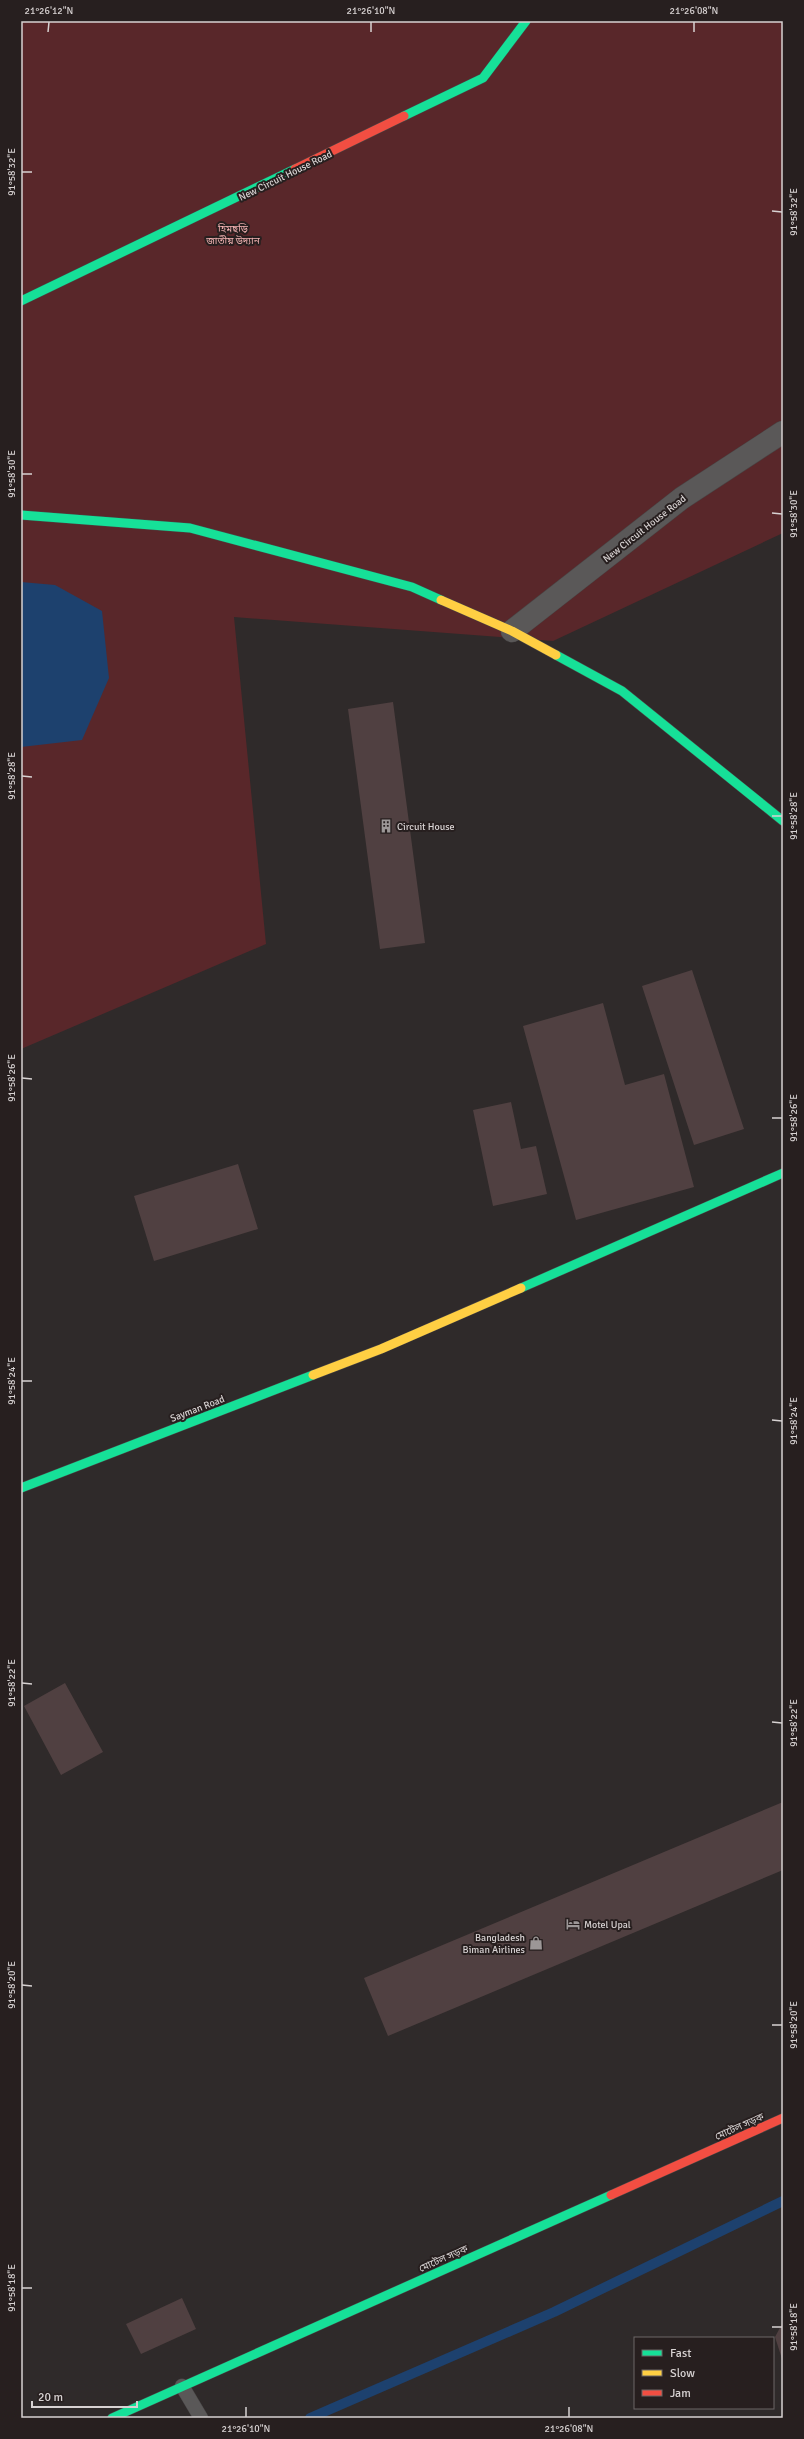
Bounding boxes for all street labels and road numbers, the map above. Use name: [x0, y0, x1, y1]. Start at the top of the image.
street label: New Circuit House Road: [237, 148, 334, 204]
street label: New Circuit House Road: [601, 493, 689, 565]
street label: Sayman Road: [168, 1393, 226, 1425]
street label: মোটেল সড়ক: [713, 2110, 767, 2143]
street label: মোটেল সড়ক: [417, 2242, 471, 2275]

